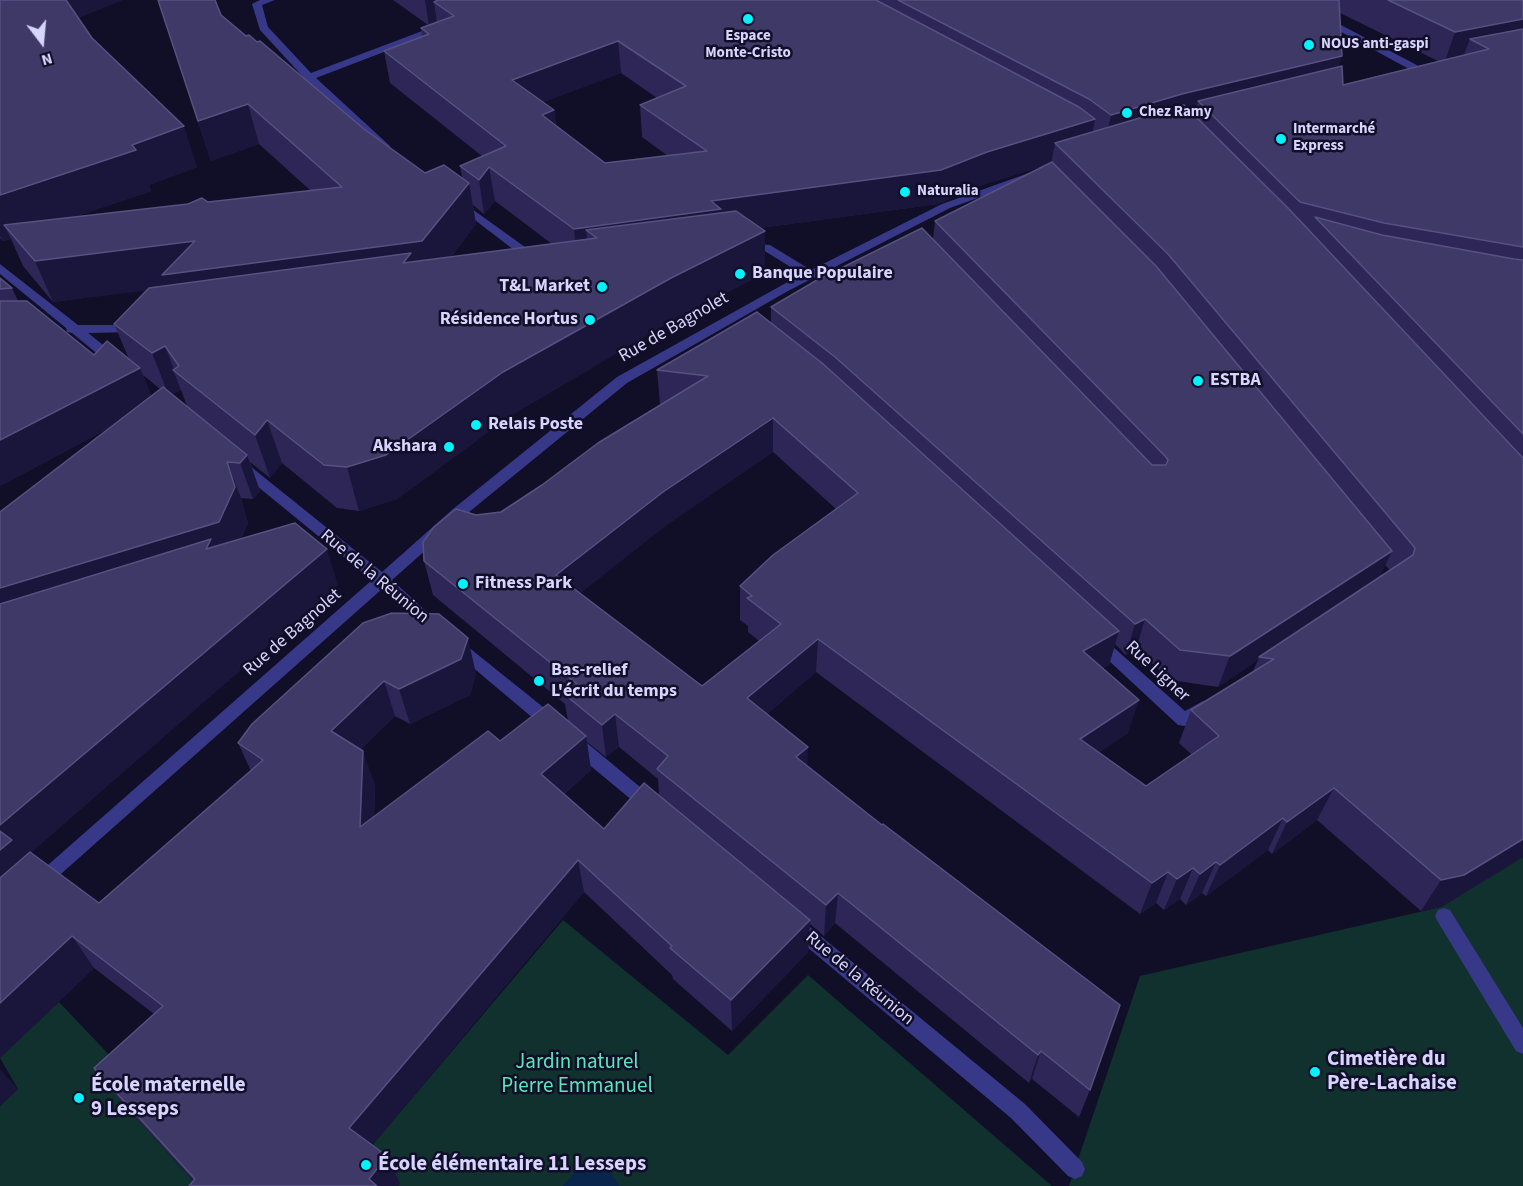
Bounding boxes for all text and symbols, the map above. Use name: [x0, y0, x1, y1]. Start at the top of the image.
north arrow: [12, 12, 72, 72]
marker: Espace Monte-Cristo: [741, 12, 755, 26]
place label: Espace Monte-Cristo: [705, 28, 791, 63]
place label: NOUS anti-gaspi: [1321, 36, 1429, 54]
marker: NOUS anti-gaspi: [1302, 38, 1316, 52]
text: N: [39, 47, 55, 71]
place label: Chez Ramy: [1139, 104, 1212, 122]
marker: Chez Ramy: [1120, 106, 1134, 120]
place label: Intermarché Express: [1293, 121, 1375, 156]
marker: Intermarché Express: [1274, 132, 1288, 146]
place label: Naturalia: [917, 183, 979, 201]
marker: Naturalia: [898, 185, 912, 199]
place label: Banque Populaire: [752, 263, 893, 285]
marker: Banque Populaire: [733, 267, 747, 281]
place label: T&L Market: [499, 276, 590, 298]
marker: T&L Market: [595, 280, 609, 294]
street label: Rue de Bagnolet: [615, 288, 733, 368]
place label: Résidence Hortus: [440, 309, 578, 331]
marker: Résidence Hortus: [583, 313, 597, 327]
place label: ESTBA: [1210, 370, 1261, 392]
marker: ESTBA: [1191, 374, 1205, 388]
place label: Relais Poste: [488, 414, 583, 436]
marker: Relais Poste: [469, 418, 483, 432]
place label: Akshara: [373, 436, 437, 458]
marker: Akshara: [442, 440, 456, 454]
street label: Rue de la Réunion: [315, 525, 433, 629]
place label: Fitness Park: [475, 573, 572, 595]
marker: Fitness Park: [456, 577, 470, 591]
street label: Rue de Bagnolet: [240, 585, 346, 681]
street label: Rue Ligner: [1120, 637, 1194, 707]
place label: Bas-relief L'écrit du temps: [551, 660, 677, 702]
marker: Bas-relief L'écrit du temps: [532, 674, 546, 688]
street label: Rue de la Réunion: [800, 927, 918, 1031]
place label: Cimetière du Père-Lachaise: [1327, 1047, 1457, 1097]
park label: Jardin naturel Pierre Emmanuel: [501, 1050, 653, 1100]
marker: Cimetière du Père-Lachaise: [1308, 1065, 1322, 1079]
place label: École maternelle 9 Lesseps: [91, 1073, 246, 1123]
marker: École maternelle 9 Lesseps: [72, 1091, 86, 1105]
place label: École élémentaire 11 Lesseps: [378, 1152, 646, 1178]
marker: École élémentaire 11 Lesseps: [359, 1158, 373, 1172]

